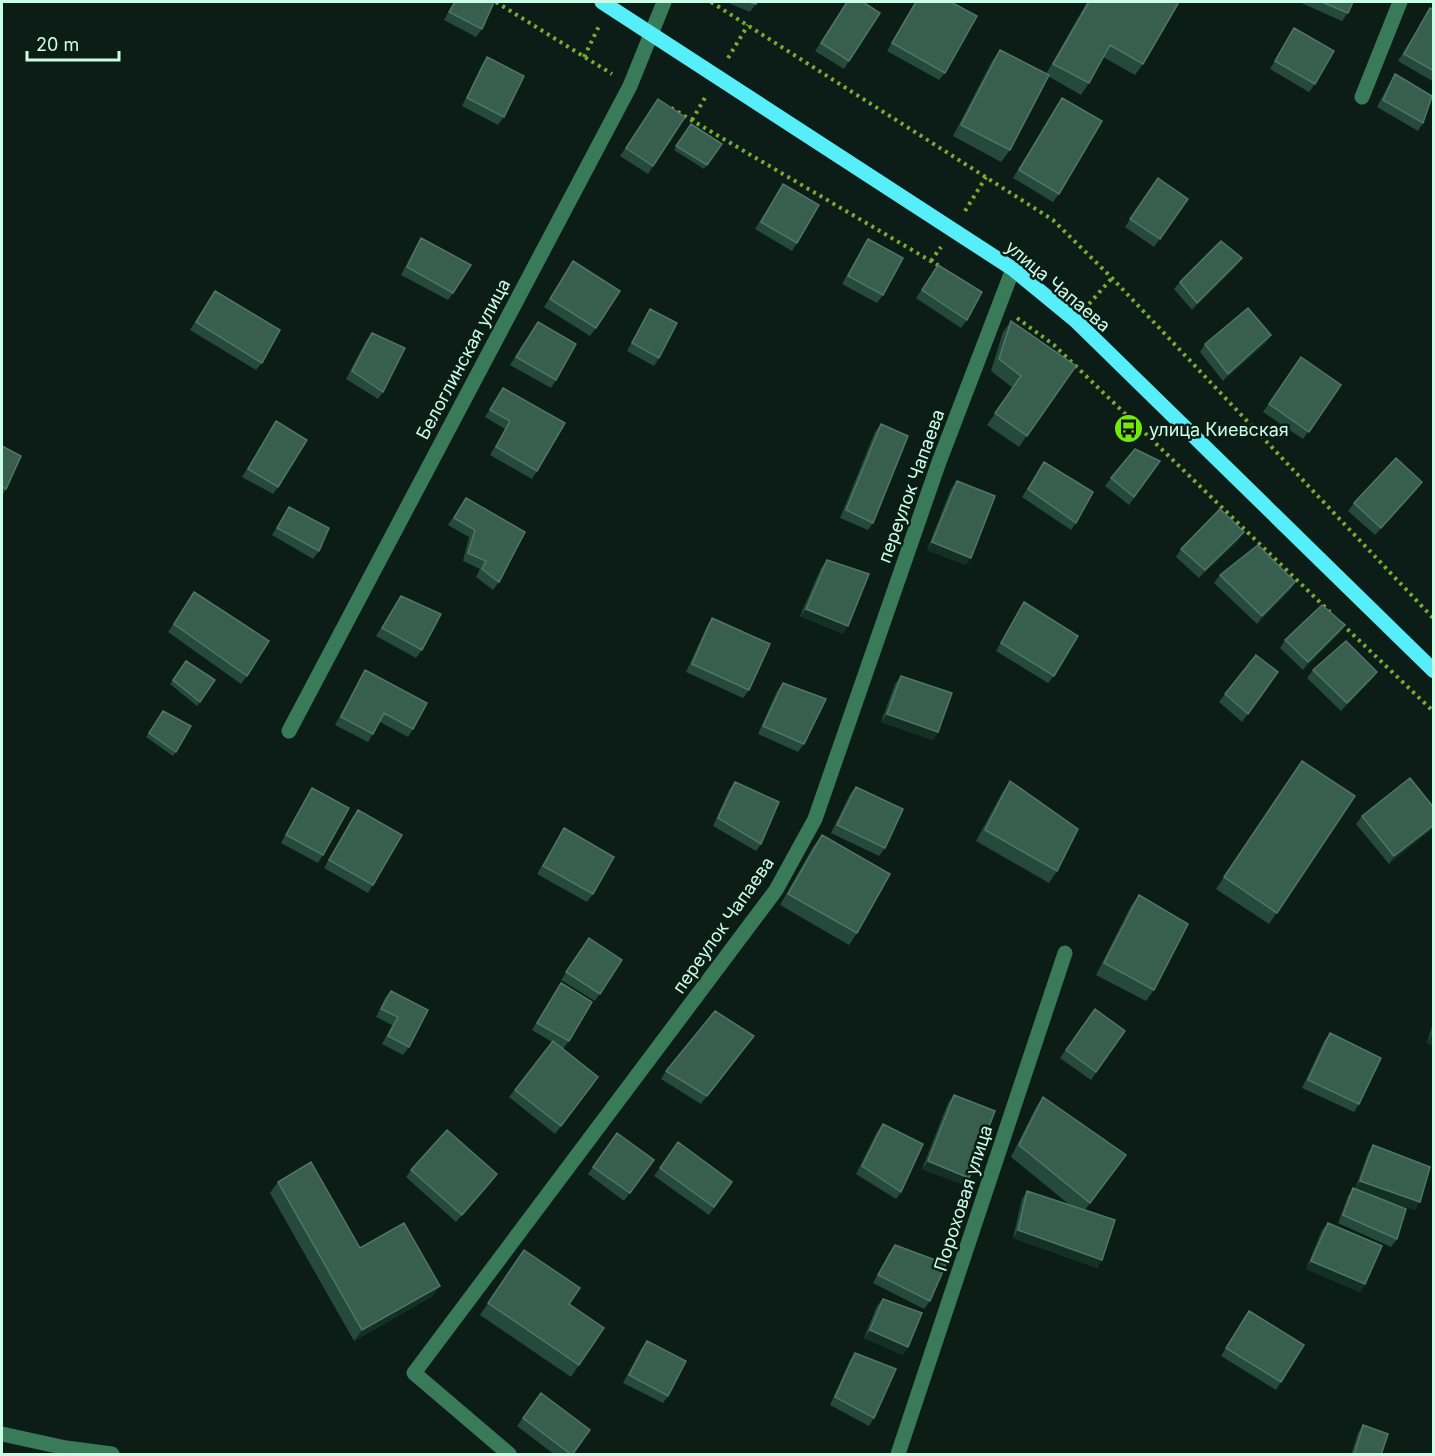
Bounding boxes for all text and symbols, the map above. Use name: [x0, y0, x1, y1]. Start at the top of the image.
scale bar: [27, 24, 118, 62]
text: 20 m: [36, 34, 79, 55]
street label: улица Чапаева: [1001, 236, 1115, 336]
street label: Белоглинская улица: [412, 275, 514, 443]
street label: переулок Чапаева: [873, 406, 949, 566]
bus stop icon: улица Киевская: [1112, 413, 1144, 445]
place label: улица Киевская: [1149, 419, 1289, 440]
street label: переулок Чапаева: [668, 853, 778, 997]
street label: Пороховая улица: [929, 1122, 997, 1274]

